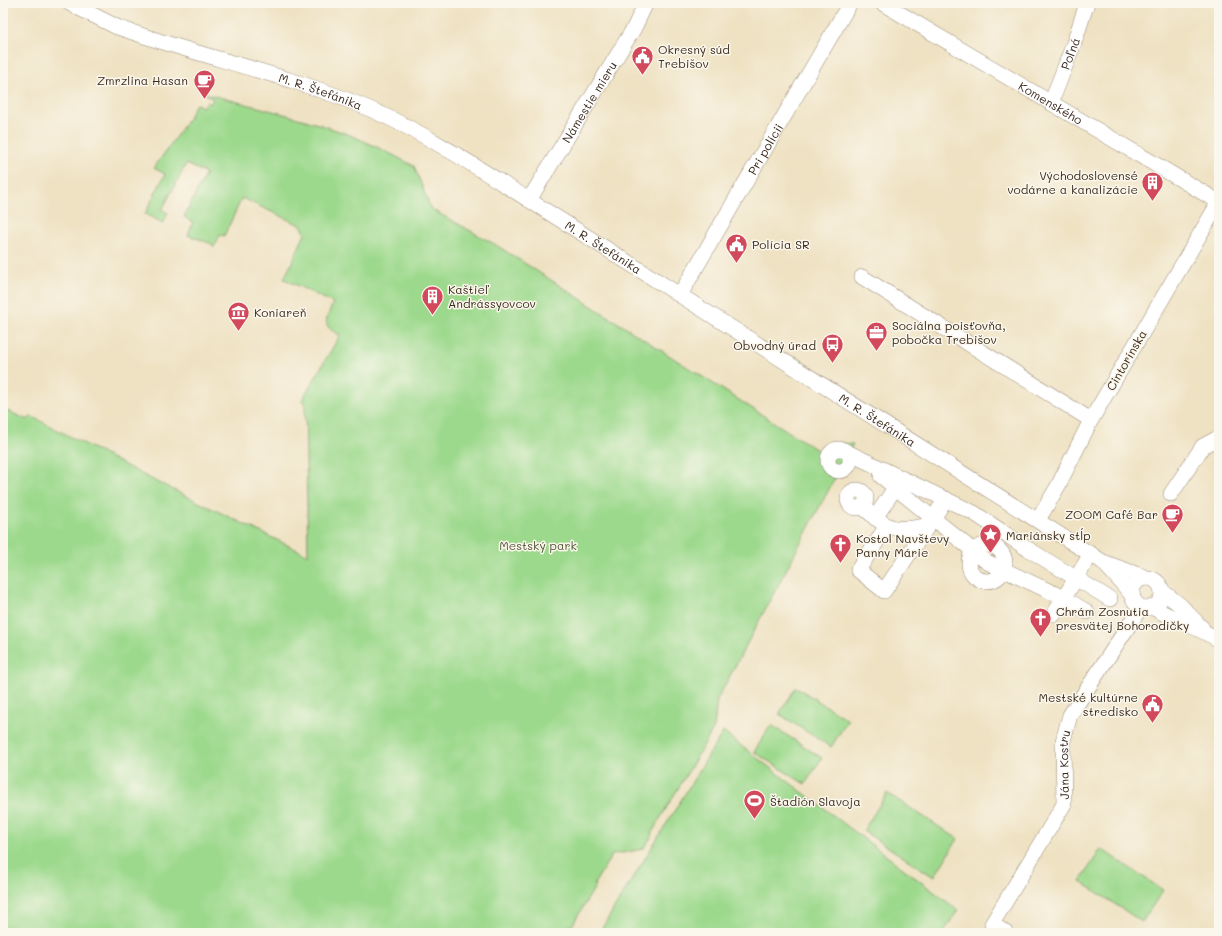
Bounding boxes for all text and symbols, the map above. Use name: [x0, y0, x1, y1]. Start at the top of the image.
street label: Poľná: [1057, 36, 1083, 72]
place label: Okresný súd Trebišov: [658, 41, 730, 71]
public building icon: Okresný súd Trebišov: [629, 43, 655, 76]
street label: Námestie mieru: [558, 58, 620, 146]
cafe icon: Zmrzlina Hasan: [191, 67, 217, 100]
street label: M. R. Štefánika: [277, 69, 365, 113]
place label: Zmrzlina Hasan: [97, 72, 188, 88]
street label: Komenského: [1016, 78, 1086, 128]
street label: Pri polícii: [744, 120, 786, 177]
place label: Východoslovensé vodárne a kanalizácie: [1007, 167, 1138, 197]
building icon: Východoslovensé vodárne a kanalizácie: [1140, 169, 1166, 202]
street label: M. R. Štefánika: [562, 217, 645, 277]
public building icon: Polícia SR: [723, 231, 749, 264]
place label: Polícia SR: [752, 236, 810, 252]
place label: Kaštieľ Andrássyovcov: [448, 281, 536, 311]
building icon: Kaštieľ Andrássyovcov: [420, 283, 446, 316]
museum icon: Koniareň: [226, 299, 252, 332]
place label: Koniareň: [254, 304, 306, 320]
place label: Sociálna poisťovňa, pobočka Trebišov: [892, 317, 1006, 347]
office icon: Sociálna poisťovňa, pobočka Trebišov: [864, 319, 890, 352]
street label: Cintorínska: [1102, 327, 1150, 393]
bus stop icon: Obvodný úrad: [819, 332, 845, 365]
place label: Obvodný úrad: [733, 337, 816, 353]
street label: M. R. Štefánika: [836, 390, 919, 450]
cafe icon: ZOOM Café Bar: [1160, 501, 1186, 534]
place label: ZOOM Café Bar: [1065, 506, 1158, 522]
place icon: Mariánsky stĺp: [978, 522, 1004, 555]
place label: Mariánsky stĺp: [1006, 527, 1091, 543]
place label: Kostol Navštevy Panny Márie: [856, 530, 949, 560]
church icon: Kostol Navštevy Panny Márie: [828, 532, 854, 565]
park label: Mestský park: [499, 537, 577, 553]
place label: Chrám Zosnutia presvätej Bohorodičky: [1056, 603, 1189, 633]
church icon: Chrám Zosnutia presvätej Bohorodičky: [1027, 605, 1053, 638]
place label: Mestské kultúrne stredisko: [1039, 689, 1138, 719]
public building icon: Mestské kultúrne stredisko: [1140, 691, 1166, 724]
street label: Jána Kostru: [1055, 728, 1074, 800]
sports icon: Štadión Slavoja: [742, 788, 768, 821]
place label: Štadión Slavoja: [770, 793, 861, 809]

